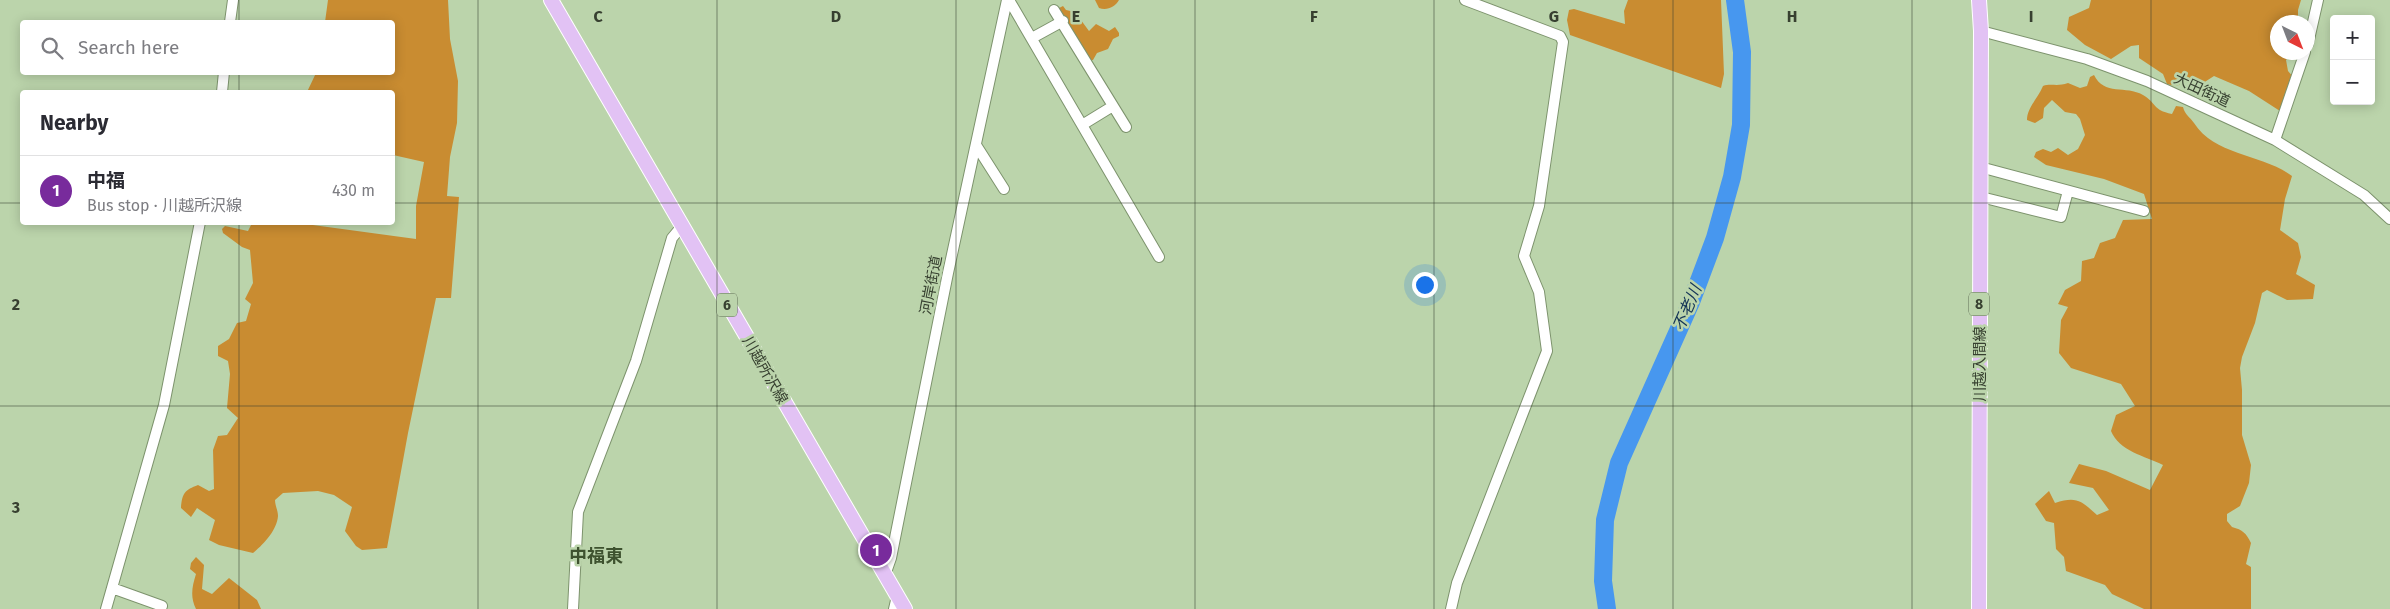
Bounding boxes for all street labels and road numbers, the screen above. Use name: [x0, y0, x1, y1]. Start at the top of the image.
street label: 大田街道: [2171, 69, 2233, 111]
street label: 河岸街道: [916, 254, 946, 316]
road number: 8: [1969, 292, 1989, 316]
road number: 6: [717, 294, 737, 316]
street label: 川越入間線: [1971, 326, 1989, 402]
street label: 川越所沢線: [738, 333, 792, 407]

